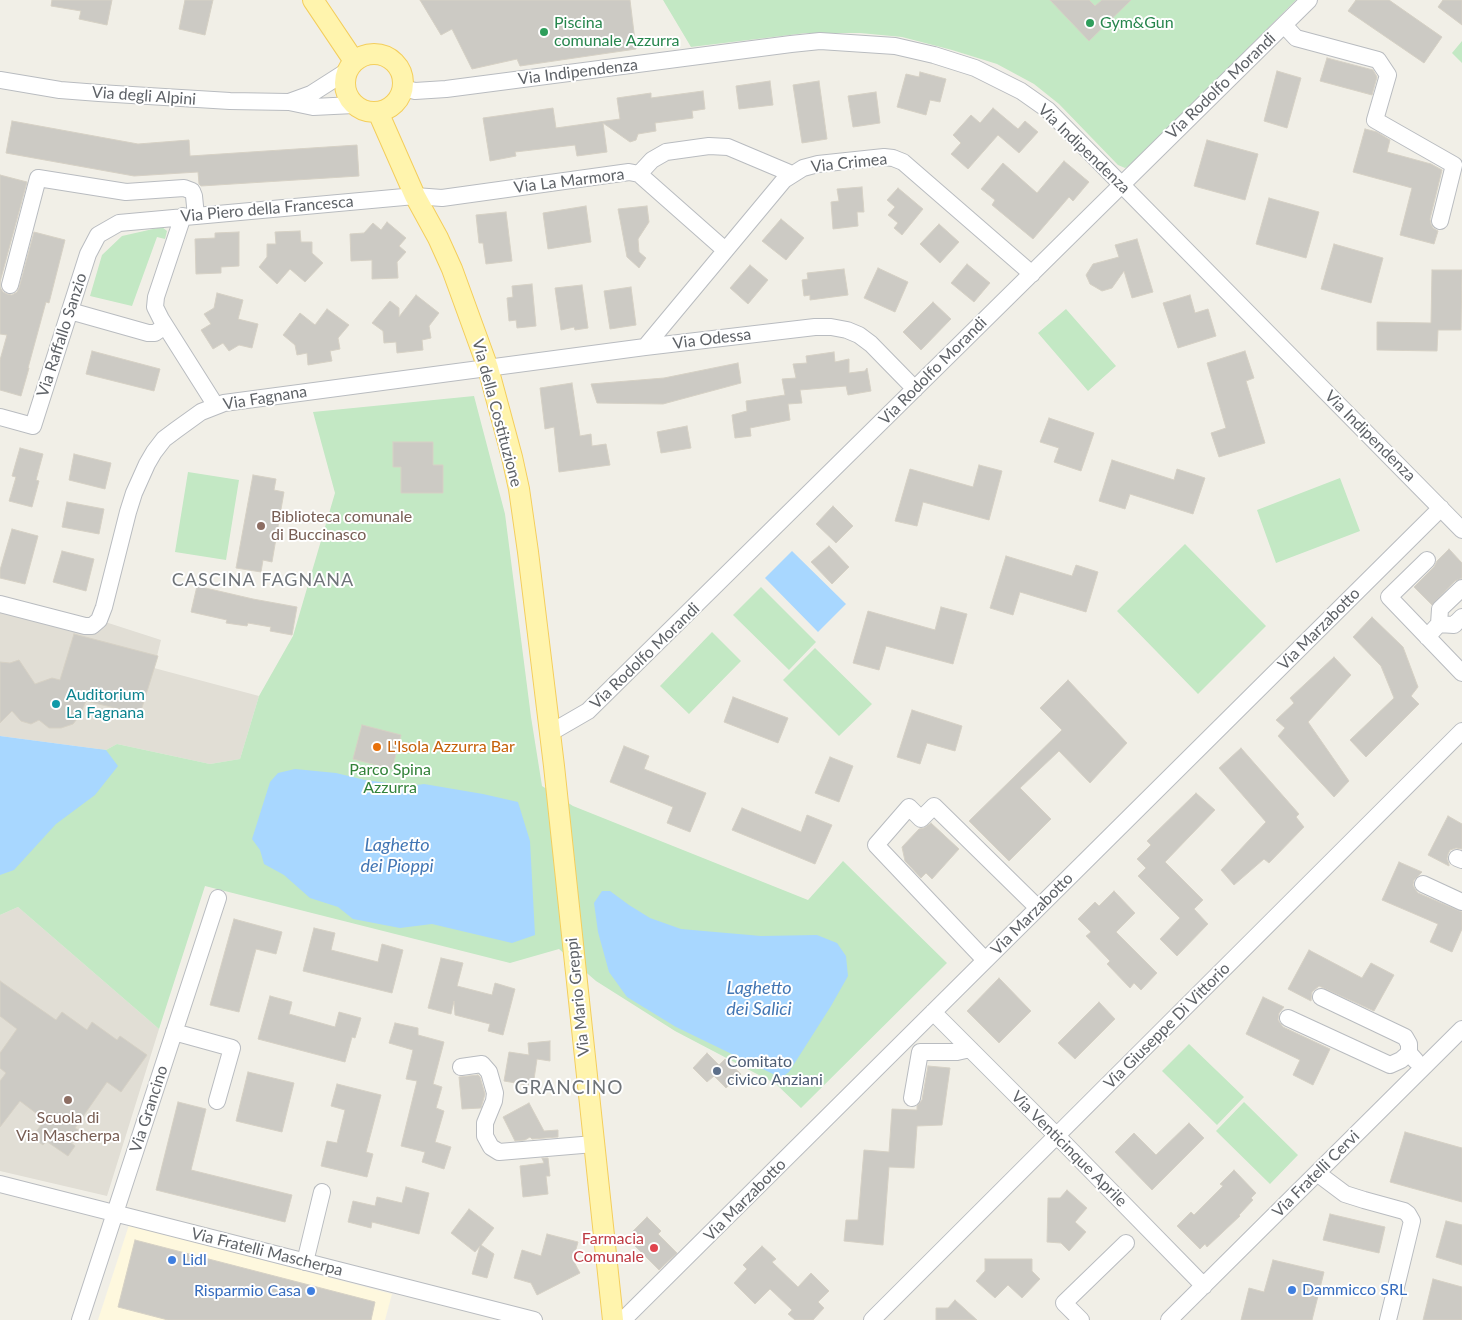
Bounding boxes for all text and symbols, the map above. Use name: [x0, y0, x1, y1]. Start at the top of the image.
place label: Piscina comunale Azzurra: [554, 13, 680, 51]
place label: Gym&Gun: [1100, 13, 1174, 33]
marker: Gym&Gun: [1084, 17, 1096, 29]
marker: Piscina comunale Azzurra: [538, 26, 550, 38]
street label: Via Rodolfo Morandi: [1162, 29, 1280, 143]
street label: Via Indipendenza: [517, 55, 639, 89]
street label: Via degli Alpini: [91, 83, 197, 109]
street label: Via Indipendenza: [1034, 100, 1134, 198]
street label: Via Crimea: [810, 149, 888, 177]
street label: Via La Marmora: [513, 165, 625, 197]
street label: Via Piero della Francesca: [180, 192, 354, 226]
street label: Via Raffallo Sanzio: [33, 271, 91, 399]
street label: Via Rodolfo Morandi: [875, 313, 991, 429]
street label: Via Odessa: [672, 325, 752, 353]
street label: Via della Costituzione: [468, 337, 526, 489]
street label: Via Fagnana: [222, 382, 308, 414]
street label: Via Indipendenza: [1321, 387, 1419, 485]
place label: Biblioteca comunale di Buccinasco: [271, 507, 412, 545]
marker: Biblioteca comunale di Buccinasco: [255, 520, 267, 532]
district label: CASCINA FAGNANA: [170, 569, 356, 591]
street label: Via Marzabotto: [1274, 584, 1364, 674]
street label: Via Rodolfo Morandi: [586, 599, 704, 713]
place label: Auditorium La Fagnana: [66, 685, 145, 723]
marker: Auditorium La Fagnana: [50, 698, 62, 710]
place label: L'Isola Azzurra Bar: [387, 737, 515, 757]
marker: L'Isola Azzurra Bar: [371, 741, 383, 753]
park label: Parco Spina Azzurra: [349, 760, 431, 798]
water label: Laghetto dei Pioppi: [360, 834, 434, 876]
street label: Via Marzabotto: [987, 869, 1077, 959]
street label: Via Mario Greppi: [562, 937, 594, 1057]
street label: Via Giuseppe Di Vittorio: [1100, 959, 1234, 1093]
water label: Laghetto dei Salici: [726, 977, 792, 1020]
place label: Comitato civico Anziani: [727, 1052, 823, 1090]
street label: Via Grancino: [126, 1063, 172, 1155]
marker: Comitato civico Anziani: [711, 1065, 723, 1077]
district label: GRANCINO: [514, 1077, 624, 1099]
street label: Via Venticinque Aprile: [1007, 1087, 1131, 1211]
marker: Scuola di Via Mascherpa: [62, 1094, 74, 1106]
place label: Scuola di Via Mascherpa: [16, 1108, 120, 1146]
street label: Via Fratelli Cervi: [1268, 1126, 1364, 1222]
street label: Via Marzabotto: [700, 1155, 790, 1245]
street label: Via Fratelli Mascherpa: [189, 1224, 345, 1280]
place label: Farmacia Comunale: [573, 1229, 644, 1267]
marker: Farmacia Comunale: [648, 1242, 660, 1254]
place label: Lidl: [182, 1250, 207, 1270]
marker: Lidl: [166, 1254, 178, 1266]
place label: Dammicco SRL: [1302, 1280, 1407, 1300]
place label: Risparmio Casa: [194, 1281, 301, 1301]
marker: Dammicco SRL: [1286, 1284, 1298, 1296]
marker: Risparmio Casa: [305, 1285, 317, 1297]

